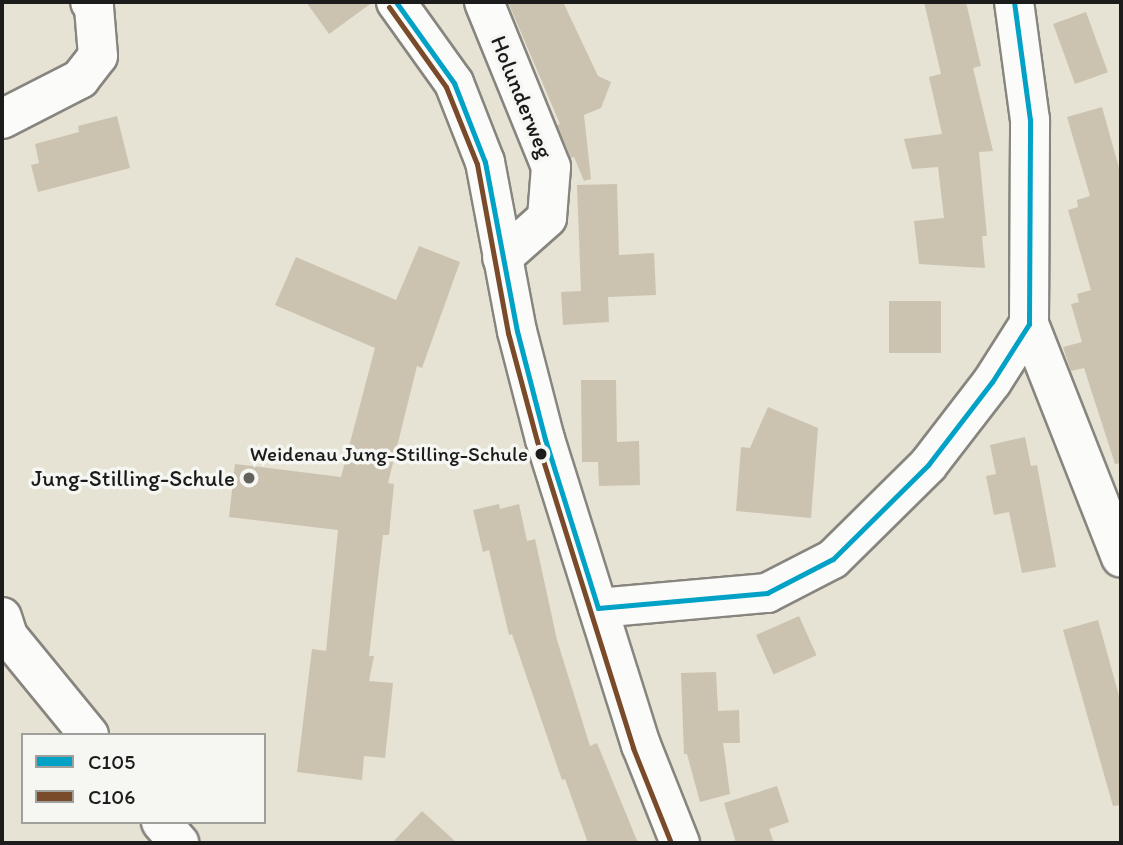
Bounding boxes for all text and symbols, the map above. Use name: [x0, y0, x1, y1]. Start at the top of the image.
street label: Holunderweg: [485, 31, 559, 163]
place label: Weidenau Jung-Stilling-Schule: [249, 441, 528, 467]
marker: Weidenau Jung-Stilling-Schule: [534, 447, 548, 461]
place label: Jung-Stilling-Schule: [31, 464, 235, 492]
marker: Jung-Stilling-Schule: [241, 470, 257, 486]
legend: [21, 733, 266, 824]
text: C105: [88, 749, 135, 774]
text: C106: [88, 784, 135, 809]

